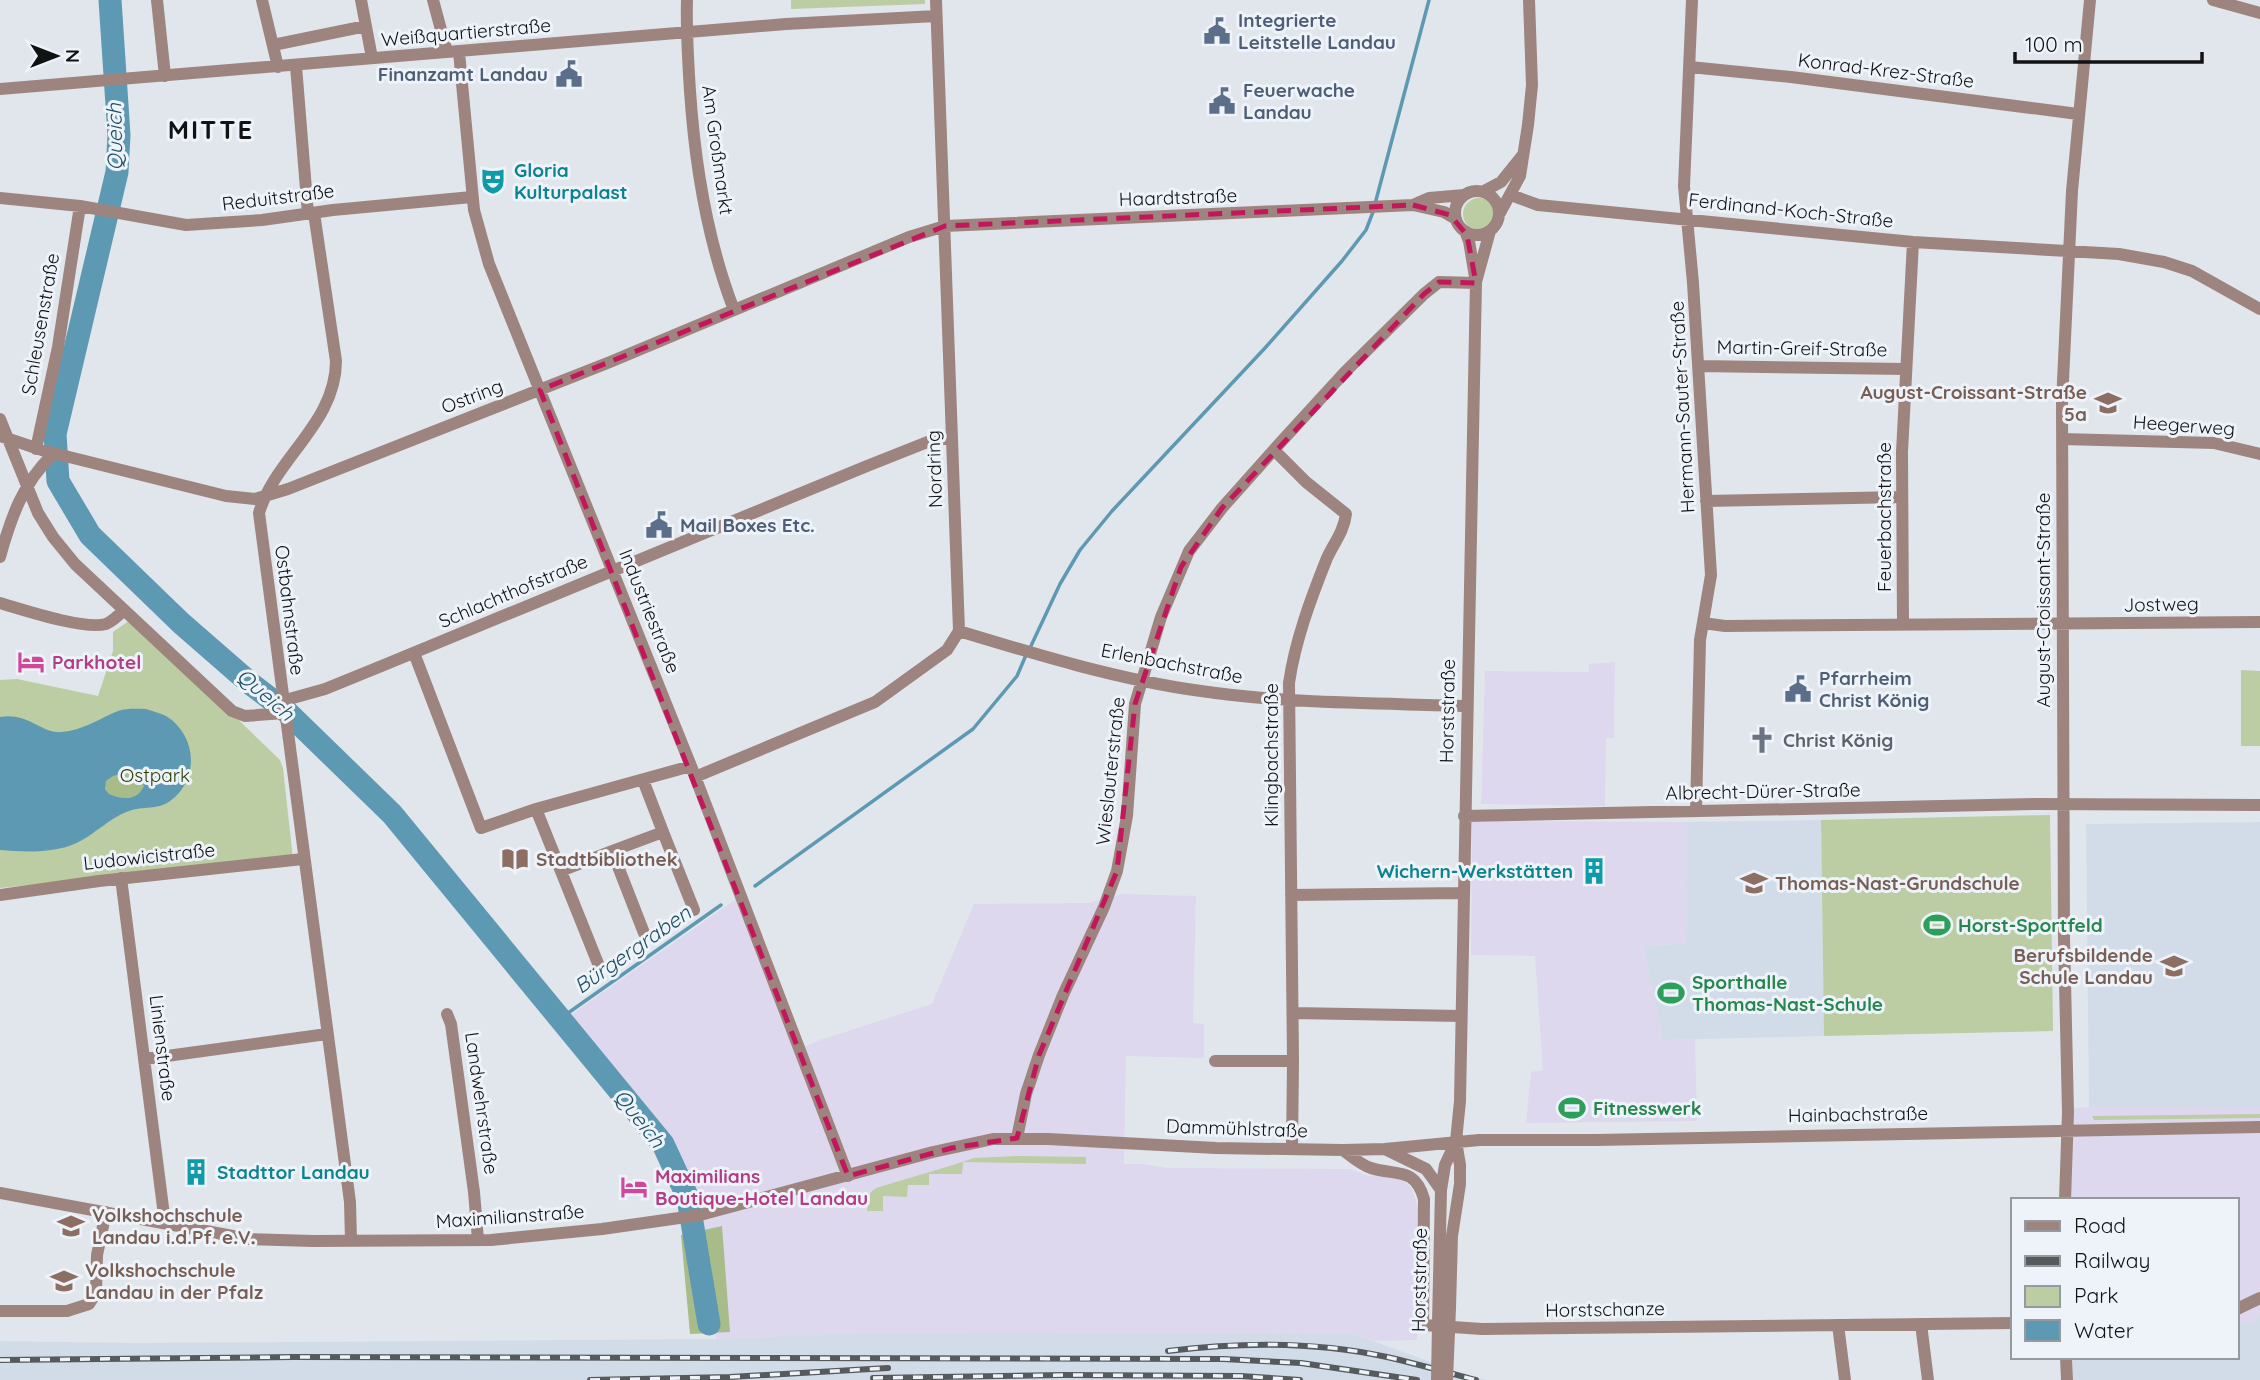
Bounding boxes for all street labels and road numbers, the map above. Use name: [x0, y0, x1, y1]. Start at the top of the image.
street label: Weißquartierstraße: [380, 13, 552, 51]
street label: Konrad-Krez-Straße: [1797, 47, 1975, 93]
street label: Am Großmarkt: [697, 84, 739, 216]
street label: Reduitstraße: [220, 178, 336, 216]
street label: Haardtstraße: [1118, 183, 1238, 211]
street label: Ferdinand-Koch-Straße: [1687, 187, 1895, 233]
street label: Schleusenstraße: [16, 251, 64, 397]
street label: Hermann-Sauter-Straße: [1664, 300, 1700, 514]
street label: Martin-Greif-Straße: [1717, 335, 1887, 361]
street label: Ostring: [438, 373, 506, 419]
street label: Heegerweg: [2132, 409, 2236, 441]
street label: Nordring: [921, 430, 947, 508]
street label: Feuerbachstraße: [1872, 442, 1896, 592]
street label: August-Croissant-Straße: [2031, 492, 2055, 708]
street label: Ostbahnstraße: [270, 544, 310, 676]
street label: Industriestraße: [614, 545, 686, 677]
street label: Schlachthofstraße: [435, 549, 591, 633]
street label: Jostweg: [2123, 591, 2199, 617]
street label: Erlenbachstraße: [1099, 637, 1245, 689]
street label: Horststraße: [1434, 659, 1460, 763]
street label: Klingbachstraße: [1259, 683, 1283, 827]
street label: Wieslauterstraße: [1090, 696, 1130, 846]
street label: Albrecht-Dürer-Straße: [1665, 777, 1861, 805]
street label: Ludowicistraße: [82, 837, 216, 875]
street label: Linienstraße: [145, 993, 181, 1103]
street label: Landwehrstraße: [460, 1030, 504, 1176]
street label: Hainbachstraße: [1788, 1101, 1928, 1127]
street label: Dammühlstraße: [1166, 1114, 1308, 1142]
street label: Maximilianstraße: [435, 1199, 585, 1233]
street label: Horststraße: [1406, 1228, 1432, 1332]
street label: Horstschanze: [1545, 1296, 1665, 1322]

